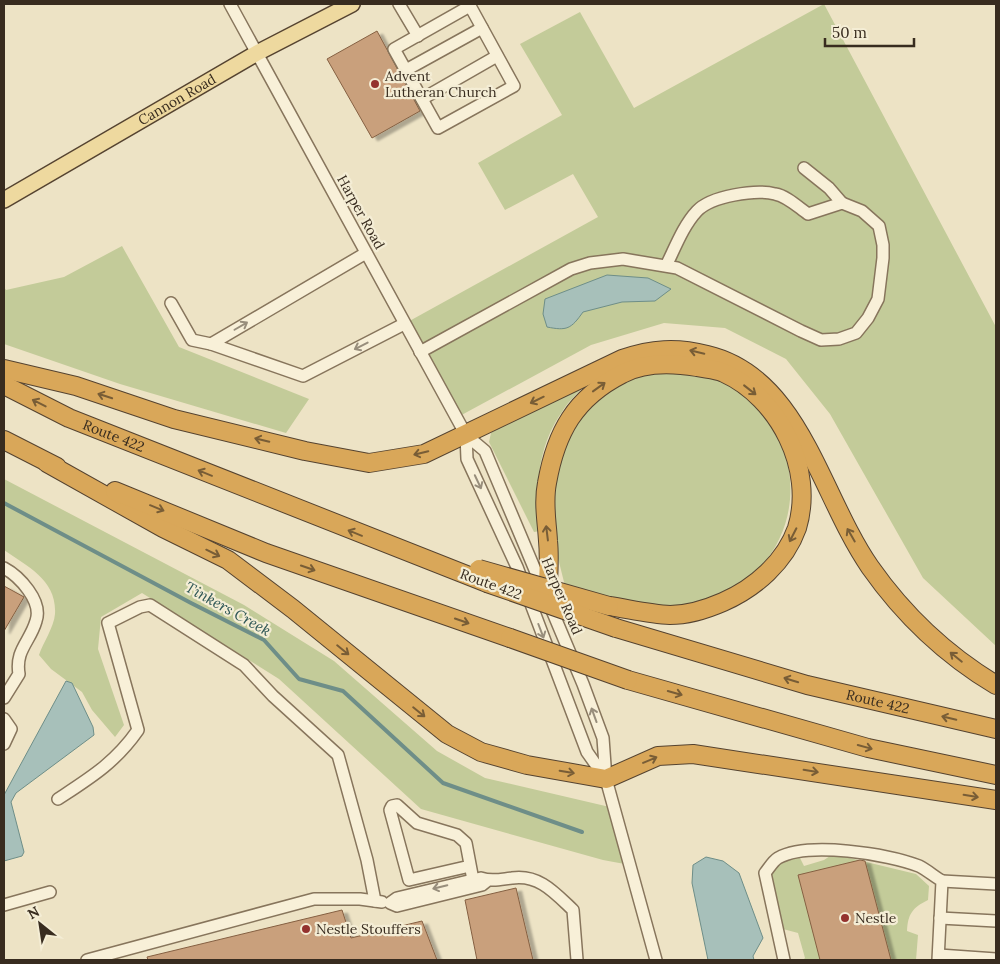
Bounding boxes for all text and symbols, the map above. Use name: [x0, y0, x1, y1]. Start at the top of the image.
scale bar: [825, 15, 914, 47]
text: 50 m: [832, 23, 867, 42]
place label: Advent Lutheran Church: [384, 67, 497, 101]
street label: Cannon Road: [135, 70, 219, 129]
marker: Advent Lutheran Church: [369, 78, 381, 90]
street label: Harper Road: [333, 172, 389, 252]
one-way arrow: [233, 321, 248, 331]
one-way arrow: [354, 342, 369, 351]
one-way arrow: [690, 347, 706, 356]
one-way arrow: [592, 382, 606, 392]
one-way arrow: [743, 385, 756, 396]
one-way arrow: [98, 390, 114, 400]
one-way arrow: [530, 396, 545, 406]
one-way arrow: [32, 398, 47, 407]
street label: Route 422: [80, 415, 147, 456]
one-way arrow: [254, 435, 270, 444]
one-way arrow: [413, 449, 429, 459]
one-way arrow: [197, 468, 213, 477]
one-way arrow: [473, 474, 483, 489]
one-way arrow: [149, 504, 164, 513]
one-way arrow: [542, 525, 552, 541]
one-way arrow: [788, 527, 797, 542]
one-way arrow: [348, 528, 363, 537]
one-way arrow: [845, 528, 855, 543]
one-way arrow: [205, 548, 220, 558]
street label: Harper Road: [538, 555, 586, 637]
one-way arrow: [300, 564, 316, 573]
street label: Route 422: [458, 565, 524, 603]
water label: Tinkers Creek: [182, 577, 275, 640]
one-way arrow: [453, 617, 469, 626]
one-way arrow: [537, 623, 546, 638]
one-way arrow: [336, 644, 349, 655]
one-way arrow: [950, 652, 963, 663]
one-way arrow: [783, 675, 799, 685]
street label: Route 422: [844, 685, 911, 718]
one-way arrow: [667, 689, 683, 698]
one-way arrow: [412, 706, 425, 717]
one-way arrow: [589, 707, 598, 723]
one-way arrow: [941, 713, 957, 722]
one-way arrow: [856, 743, 872, 752]
one-way arrow: [642, 754, 657, 764]
one-way arrow: [802, 767, 818, 777]
one-way arrow: [559, 768, 575, 777]
one-way arrow: [963, 791, 979, 801]
one-way arrow: [433, 883, 449, 892]
north arrow: [15, 899, 65, 949]
text: N: [24, 902, 43, 923]
place label: Nestle: [855, 909, 897, 927]
marker: Nestle: [839, 912, 851, 924]
place label: Nestle Stouffers: [316, 920, 421, 938]
marker: Nestle Stouffers: [300, 923, 312, 935]

